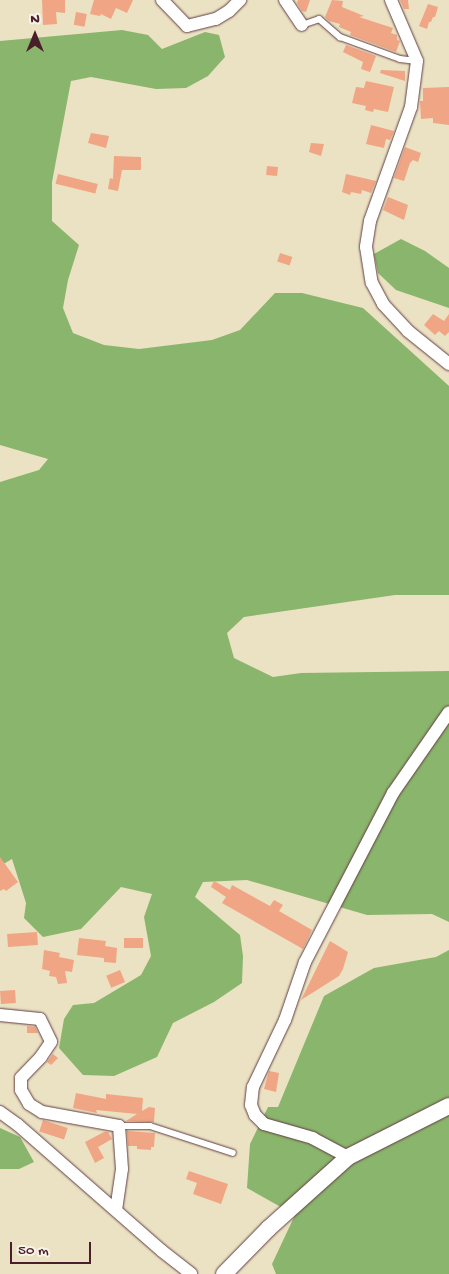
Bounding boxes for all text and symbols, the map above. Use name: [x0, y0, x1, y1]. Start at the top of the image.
north arrow: [10, 10, 60, 60]
text: N: [30, 11, 40, 28]
scale bar: [12, 1232, 94, 1264]
text: 50 m: [18, 1242, 49, 1260]

